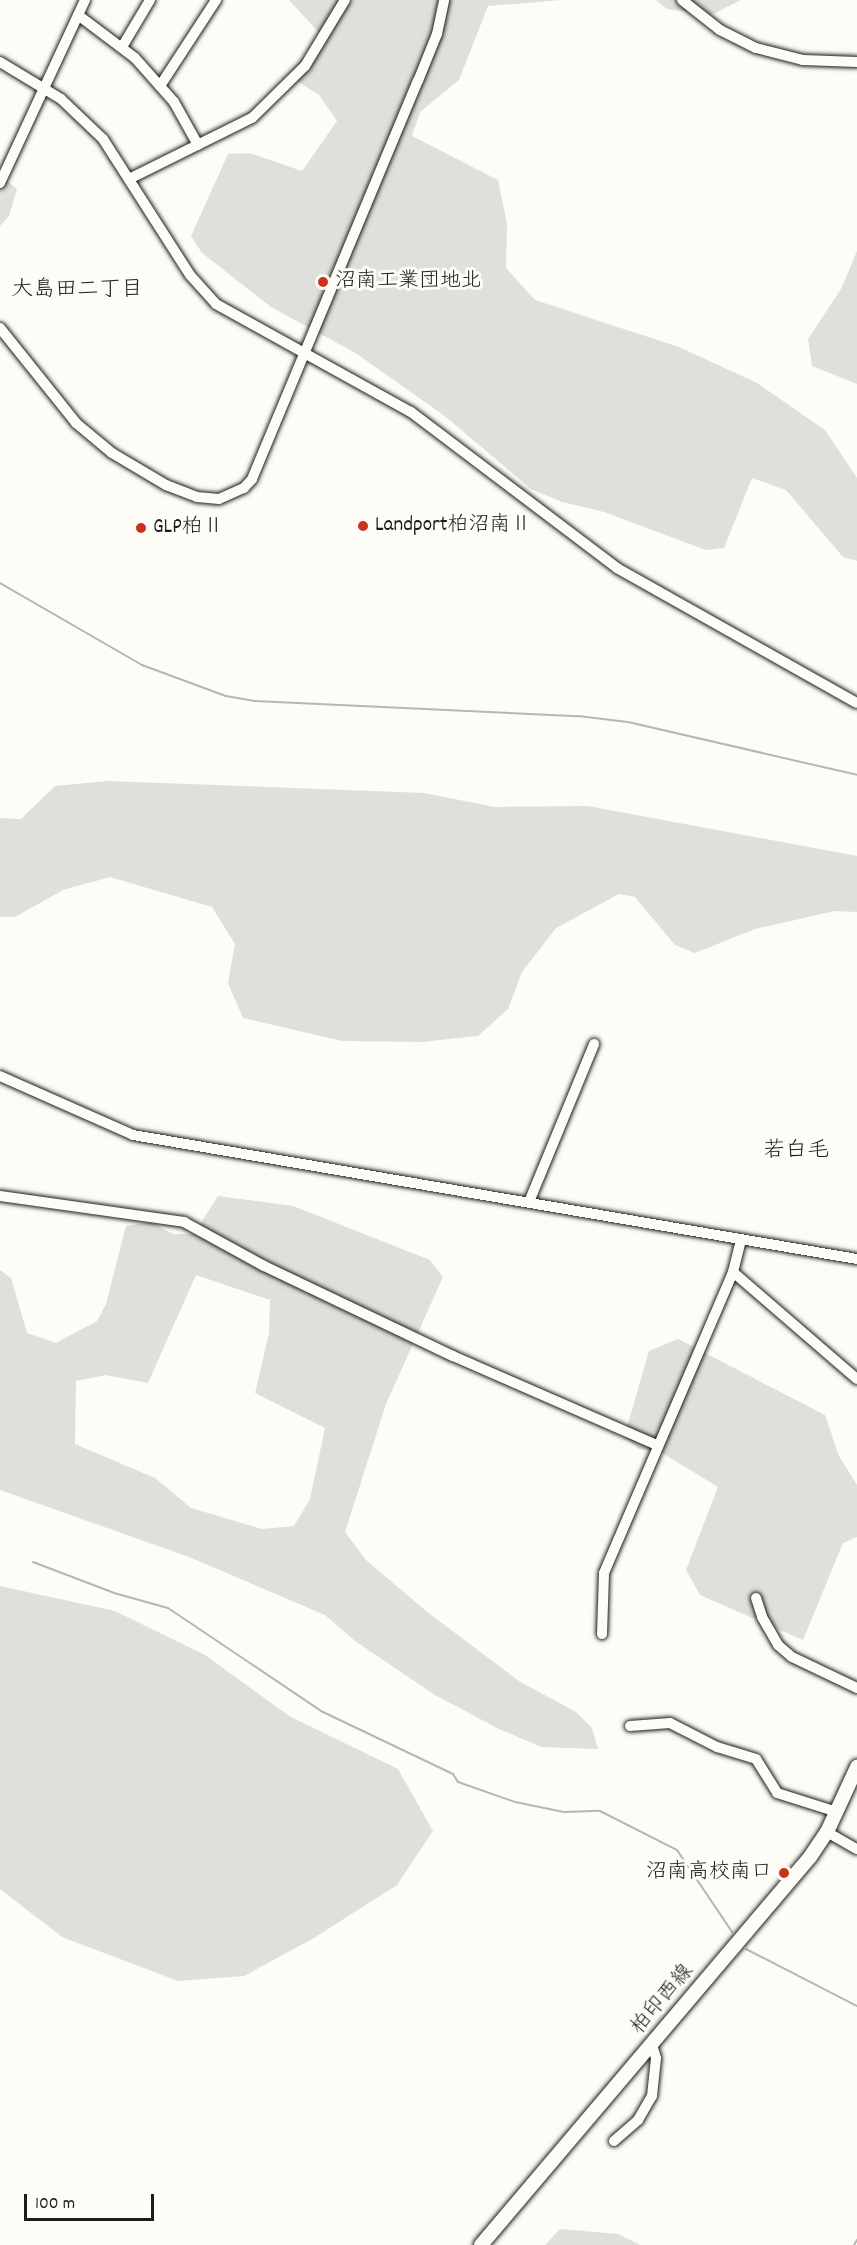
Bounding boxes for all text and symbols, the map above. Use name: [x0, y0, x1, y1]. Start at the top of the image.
place label: 沼南工業団地北: [335, 269, 482, 295]
marker: 沼南工業団地北: [316, 275, 330, 289]
district label: 大島田二丁目: [11, 278, 143, 304]
place label: Landport柏沼南Ⅱ: [375, 513, 532, 539]
place label: GLP柏Ⅱ: [153, 515, 224, 541]
marker: Landport柏沼南Ⅱ: [356, 519, 370, 533]
marker: GLP柏Ⅱ: [134, 521, 148, 535]
district label: 若白毛: [763, 1139, 829, 1165]
place label: 沼南高校南口: [646, 1860, 772, 1886]
marker: 沼南高校南口: [777, 1866, 791, 1880]
street label: 柏印西線: [626, 1960, 700, 2040]
scale bar: [27, 2182, 158, 2220]
text: 100 m: [35, 2192, 75, 2217]

